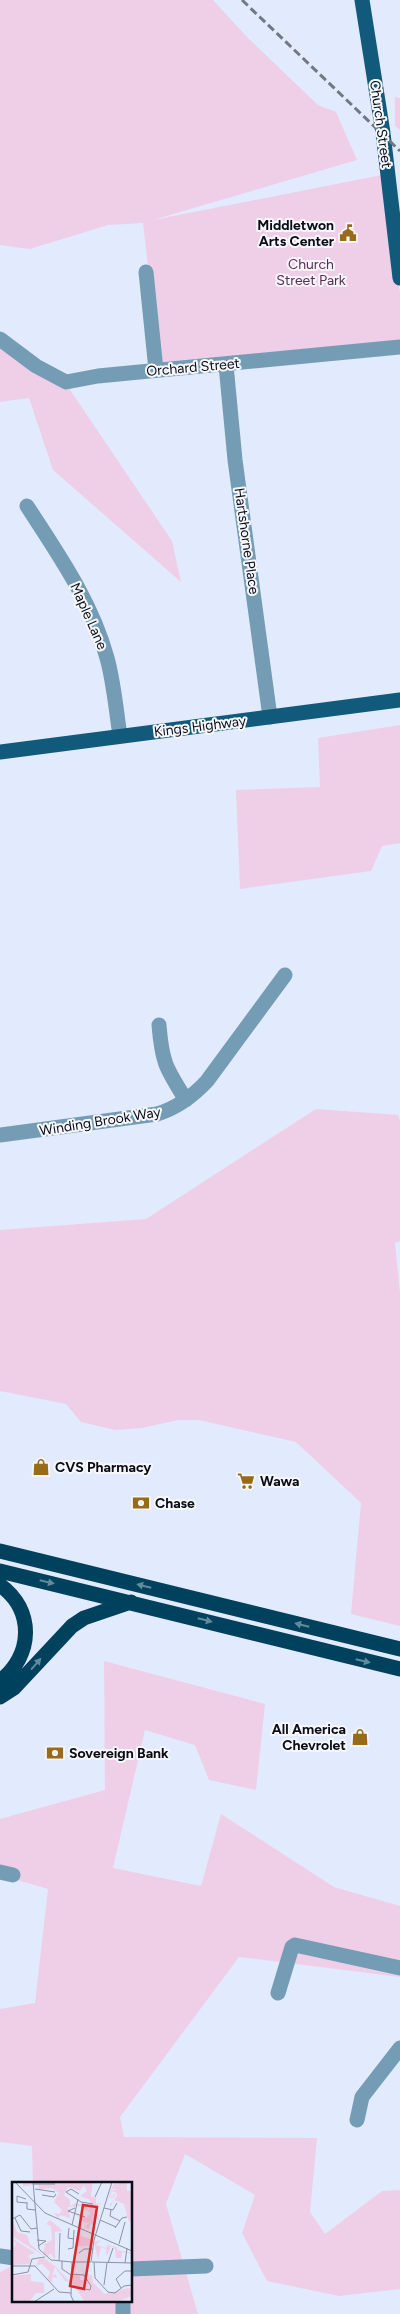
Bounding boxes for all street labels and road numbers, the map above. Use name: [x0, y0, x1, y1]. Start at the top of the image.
street label: Church Street: [366, 79, 395, 169]
street label: Orchard Street: [146, 355, 240, 380]
street label: Hartshorne Place: [231, 487, 262, 596]
street label: Maple Lane: [66, 580, 111, 653]
street label: Kings Highway: [153, 712, 248, 741]
street label: Winding Brook Way: [38, 1103, 163, 1139]

